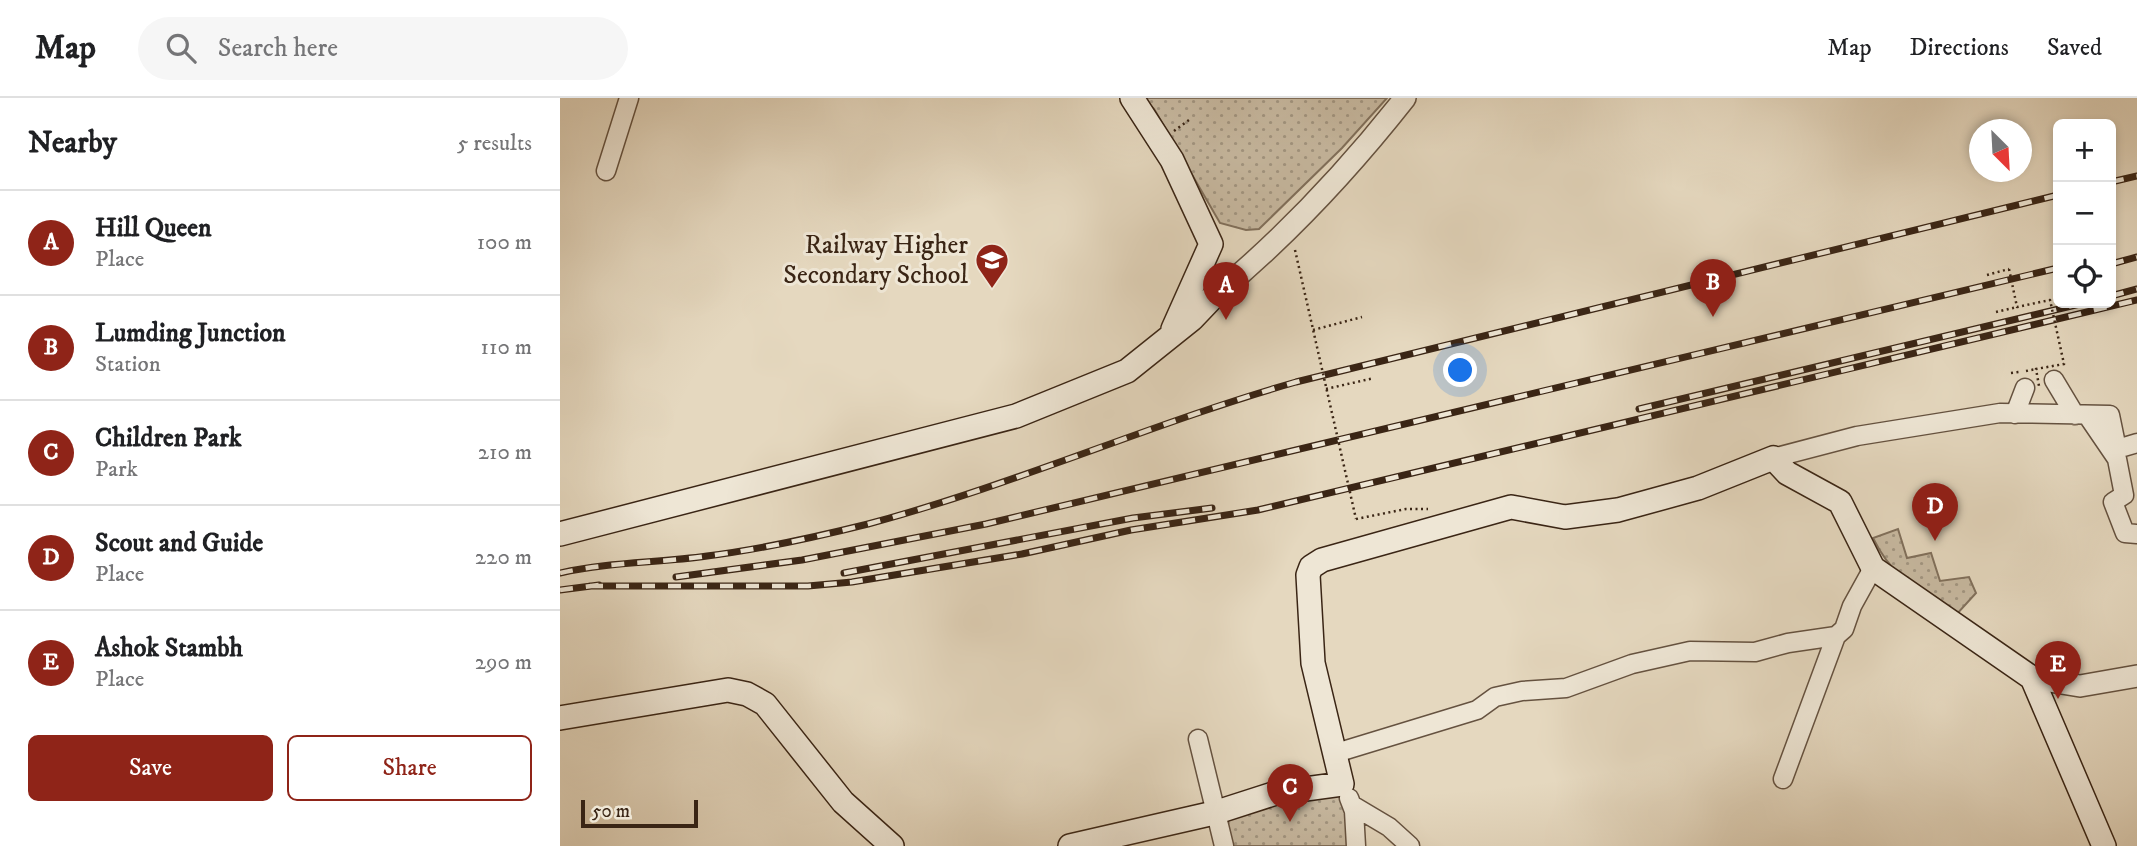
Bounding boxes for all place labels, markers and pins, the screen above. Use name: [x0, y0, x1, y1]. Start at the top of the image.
place label: Railway Higher Secondary School: [783, 229, 968, 292]
school or university icon: Railway Higher Secondary School: [973, 241, 1011, 290]
pin: B: [1690, 259, 1736, 317]
pin: A: [1203, 262, 1249, 320]
pin: D: [1912, 483, 1958, 541]
pin: E: [2035, 641, 2081, 699]
pin: C: [1267, 764, 1313, 822]

